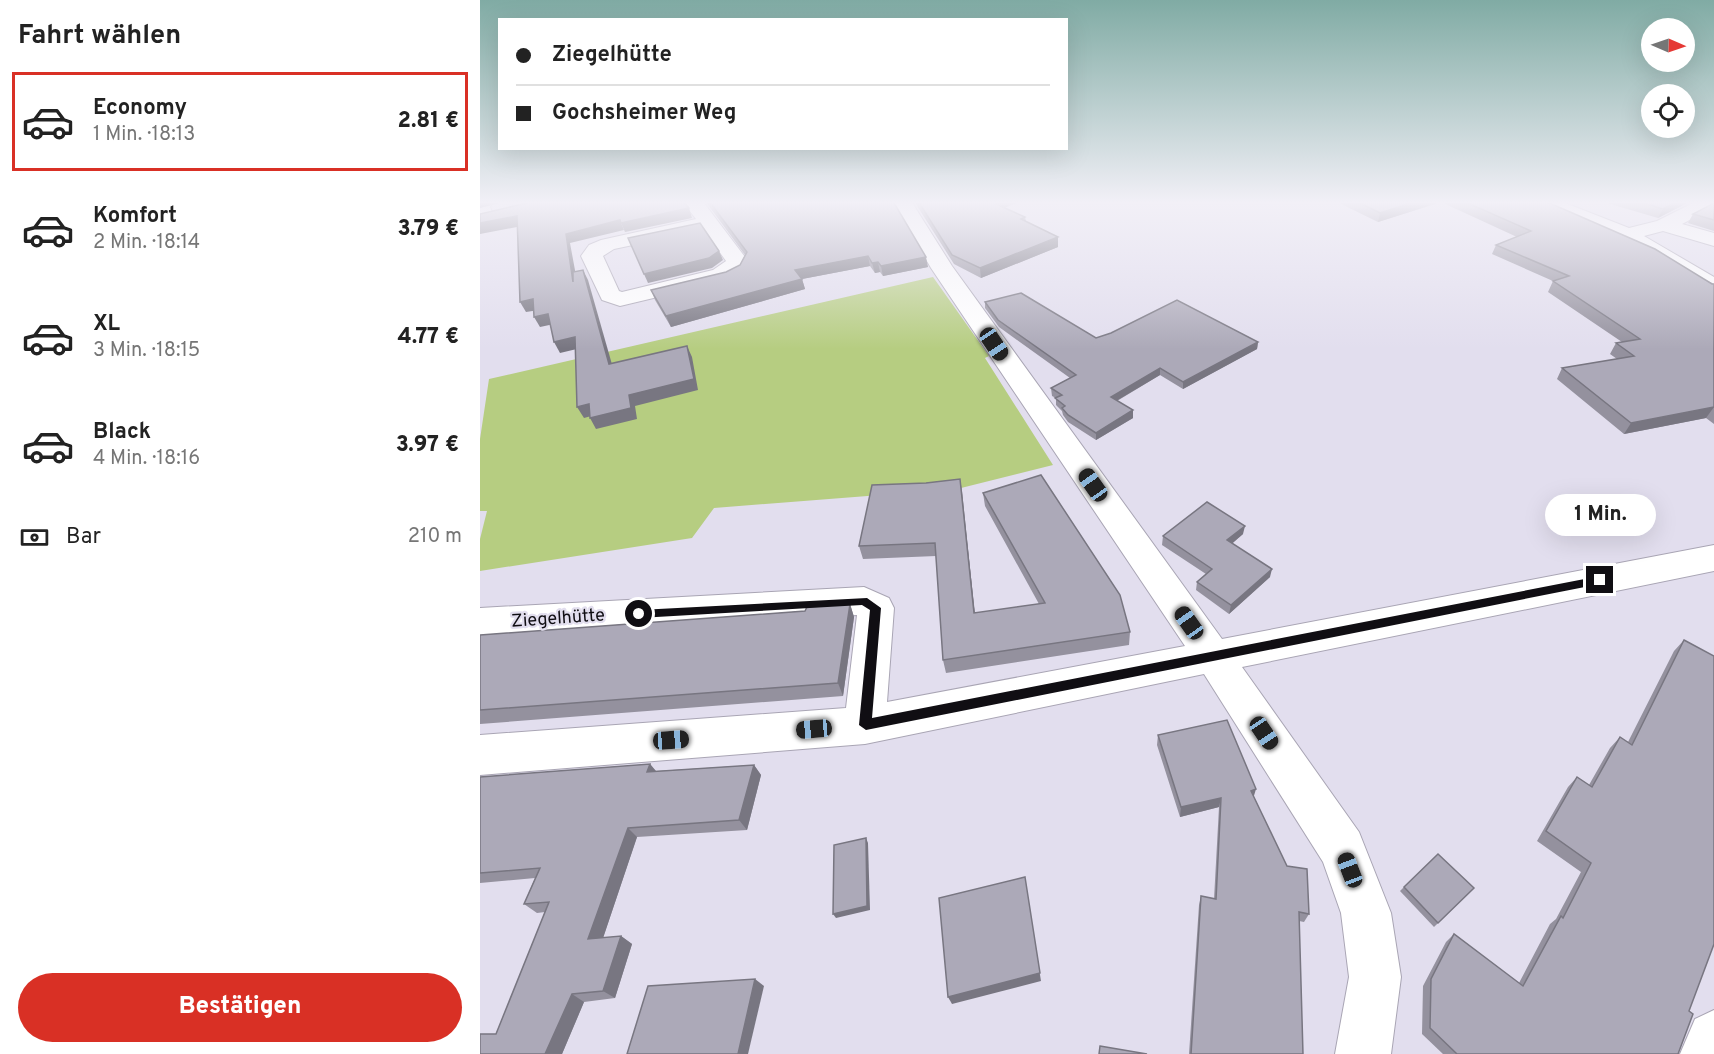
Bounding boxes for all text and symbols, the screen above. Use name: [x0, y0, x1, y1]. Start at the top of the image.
north arrow: [1641, 18, 1695, 72]
map controls: [1641, 18, 1695, 138]
text: Fahrt wählen: [18, 19, 181, 53]
text: Ziegelhütte: [552, 42, 672, 69]
button: locate: [1641, 84, 1695, 138]
icon: car: [21, 95, 75, 149]
text: Economy: [93, 95, 187, 122]
text: Gochsheimer Weg: [552, 100, 736, 127]
text: 2.81 €: [397, 108, 459, 135]
text: 1 Min. · 18:13: [93, 122, 195, 148]
icon: car: [21, 203, 75, 257]
text: Komfort: [93, 203, 177, 230]
text: 3.79 €: [397, 216, 459, 243]
text: 2 Min. · 18:14: [93, 230, 200, 256]
icon: car: [21, 311, 75, 365]
text: XL: [93, 311, 120, 338]
text: 4.77 €: [397, 324, 459, 351]
car: [976, 324, 1012, 364]
text: 3 Min. · 18:15: [93, 338, 200, 364]
icon: car: [21, 419, 75, 473]
text: Black: [93, 419, 151, 446]
text: 3.97 €: [396, 432, 459, 459]
text: 4 Min. · 18:16: [93, 446, 200, 472]
car: [1075, 465, 1111, 505]
callout: 1 Min.: [1544, 493, 1656, 535]
text: 1 Min.: [1574, 502, 1627, 528]
icon: cash: [18, 521, 51, 554]
text: Bar: [66, 524, 101, 551]
text: 210 m: [408, 524, 462, 550]
route end: [1586, 566, 1613, 593]
route start: [625, 600, 652, 627]
car: [1171, 603, 1207, 643]
street label: Ziegelhütte: [510, 604, 606, 634]
car: [1246, 713, 1282, 753]
car: [795, 718, 833, 740]
car: [652, 730, 690, 750]
car: [1335, 850, 1365, 890]
button: Bestätigen: [18, 973, 462, 1042]

